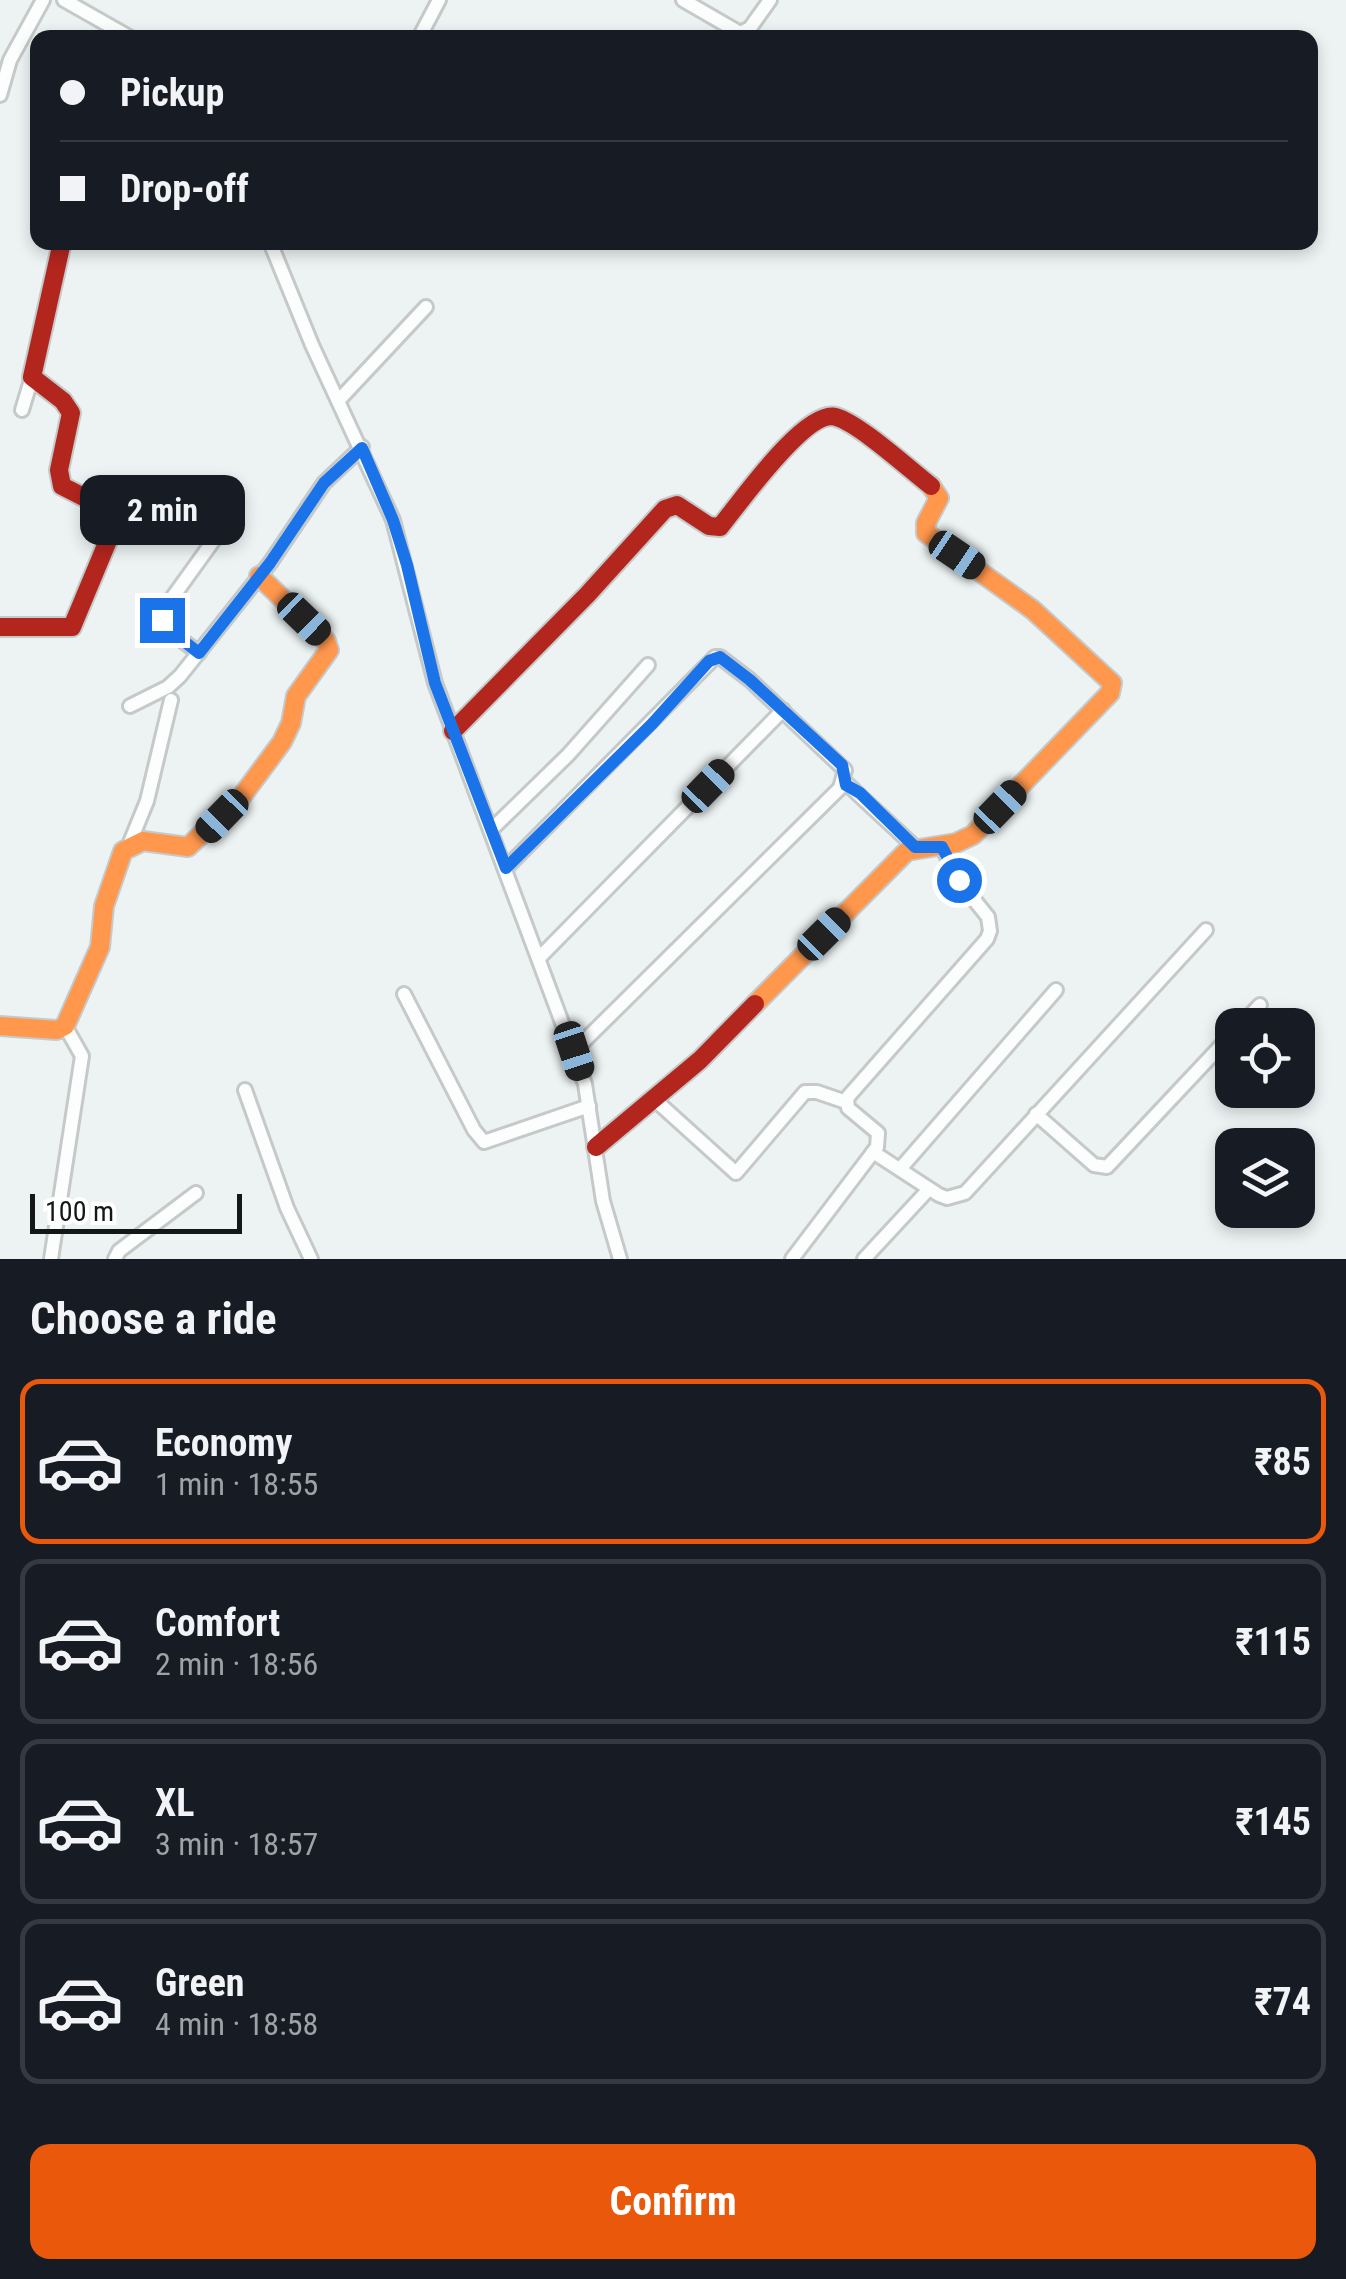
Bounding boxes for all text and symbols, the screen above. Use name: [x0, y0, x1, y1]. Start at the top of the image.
text: Pickup: [120, 71, 224, 115]
text: Drop-off: [120, 167, 249, 211]
callout: 2 min: [80, 475, 244, 545]
text: 2 min: [127, 491, 198, 529]
car: [924, 526, 990, 584]
car: [272, 587, 336, 651]
route end: [140, 598, 185, 643]
car: [676, 754, 740, 818]
car: [968, 775, 1032, 839]
car: [190, 784, 254, 848]
route start: [937, 858, 982, 903]
car: [792, 902, 856, 966]
map controls: [1215, 1008, 1315, 1228]
button: locate: [1215, 1008, 1315, 1108]
car: [550, 1018, 598, 1084]
button: layers: [1215, 1128, 1315, 1228]
scale bar: [30, 1189, 242, 1234]
text: 100 m: [45, 1195, 114, 1228]
text: Choose a ride: [30, 1292, 277, 1345]
icon: car: [35, 1417, 125, 1507]
text: Economy: [155, 1421, 292, 1465]
text: ₹85: [1255, 1440, 1311, 1484]
text: 1 min · 18:55: [155, 1465, 318, 1503]
icon: car: [35, 1597, 125, 1687]
text: Comfort: [155, 1601, 280, 1645]
text: ₹115: [1235, 1620, 1311, 1664]
text: 2 min · 18:56: [155, 1645, 318, 1683]
icon: car: [35, 1777, 125, 1867]
text: XL: [155, 1781, 194, 1825]
text: ₹145: [1235, 1800, 1311, 1844]
text: 3 min · 18:57: [155, 1825, 318, 1863]
icon: car: [35, 1957, 125, 2047]
text: Green: [155, 1961, 245, 2005]
text: ₹74: [1255, 1980, 1311, 2024]
text: 4 min · 18:58: [155, 2005, 318, 2043]
button: Confirm: [30, 2144, 1316, 2259]

